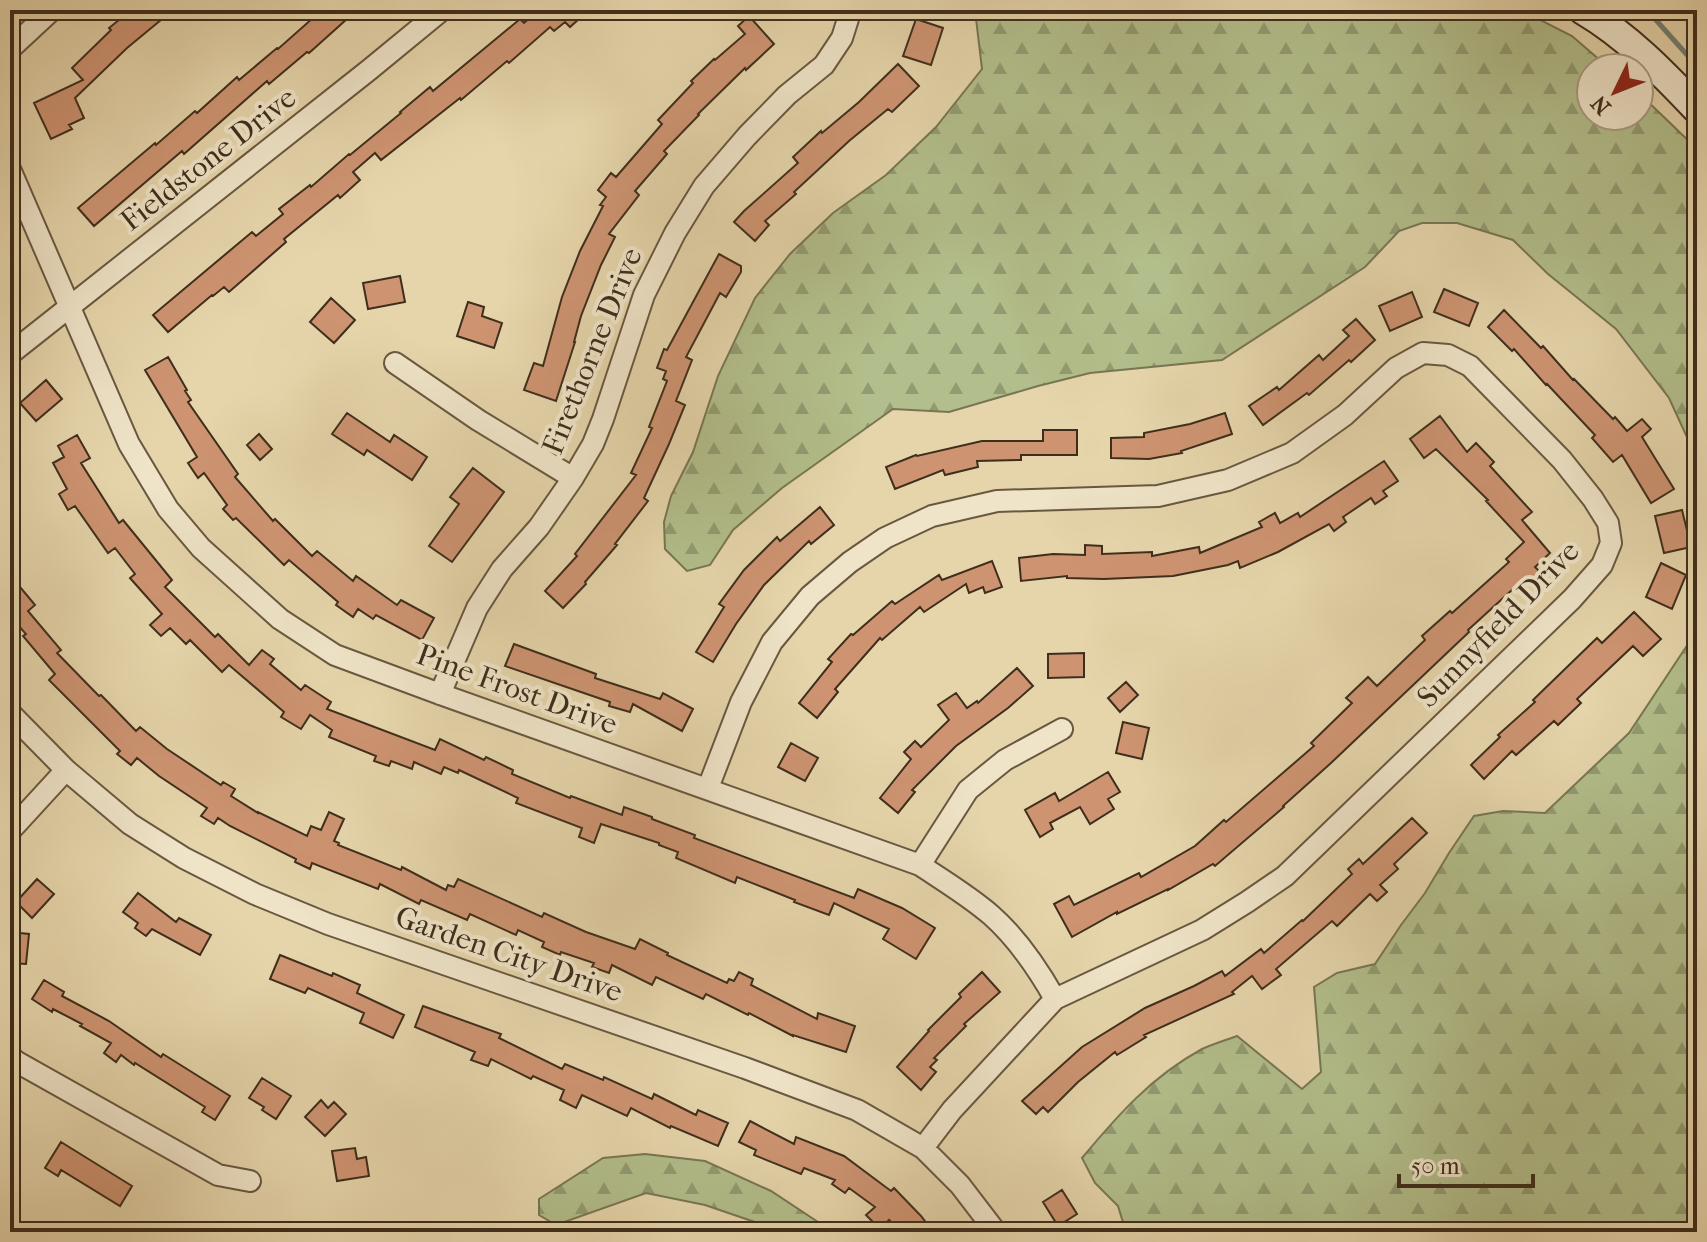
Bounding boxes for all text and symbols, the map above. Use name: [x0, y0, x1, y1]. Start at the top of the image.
north arrow: [1575, 52, 1655, 132]
street label: Fieldstone Drive: [114, 80, 303, 239]
text: N: [1586, 90, 1616, 120]
street label: Firethorne Drive: [535, 243, 650, 459]
street label: Sunnyfield Drive: [1410, 534, 1587, 715]
street label: Pine Frost Drive: [412, 637, 622, 742]
street label: Garden City Drive: [391, 899, 627, 1010]
scale bar: [1399, 1138, 1533, 1188]
text: 50 m: [1411, 1152, 1460, 1180]

